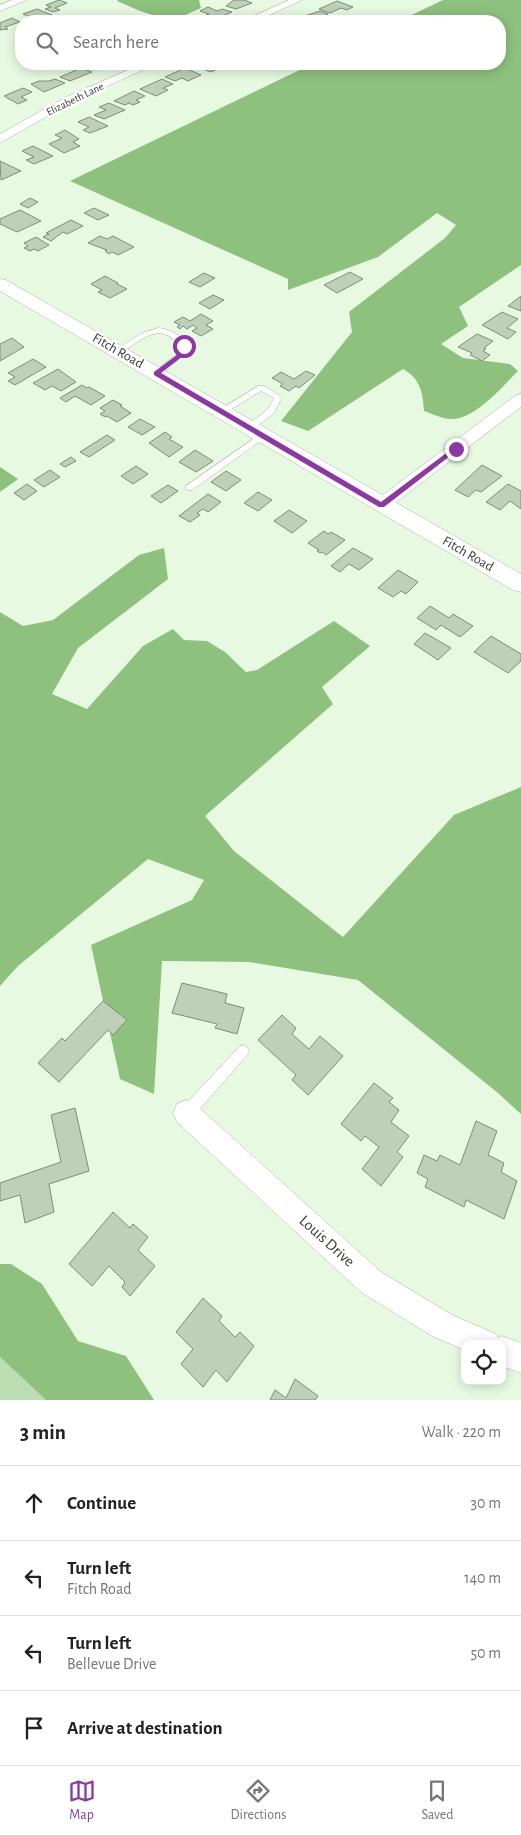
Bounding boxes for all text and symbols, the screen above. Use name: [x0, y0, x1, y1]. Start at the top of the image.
search box: [15, 15, 506, 70]
icon: search: [33, 29, 61, 57]
text: Search here: [73, 33, 159, 52]
street label: Elizabeth Lane: [45, 80, 105, 118]
street label: Fitch Road: [90, 331, 146, 371]
route start: [173, 335, 196, 358]
route end: [445, 438, 468, 461]
street label: Fitch Road: [440, 534, 496, 574]
street label: Louis Drive: [296, 1212, 358, 1270]
map controls: [461, 1340, 506, 1385]
button: locate: [461, 1340, 506, 1385]
text: 3 min: [20, 1422, 66, 1443]
text: Walk · 220 m: [422, 1424, 501, 1440]
icon: ahead: [20, 1489, 48, 1517]
text: Continue: [67, 1494, 136, 1513]
text: 30 m: [471, 1495, 501, 1511]
text: Turn left: [67, 1559, 131, 1578]
icon: left: [20, 1564, 48, 1592]
text: 140 m: [464, 1570, 501, 1586]
text: Fitch Road: [67, 1581, 132, 1597]
text: Turn left: [67, 1634, 131, 1653]
icon: left: [20, 1639, 48, 1667]
text: 50 m: [470, 1645, 501, 1661]
text: Bellevue Drive: [67, 1656, 156, 1672]
icon: arrive: [20, 1714, 48, 1742]
text: Arrive at destination: [67, 1719, 223, 1738]
tab: Map: [68, 1777, 96, 1824]
tab: Directions: [231, 1777, 286, 1824]
tab: Saved: [421, 1777, 453, 1824]

